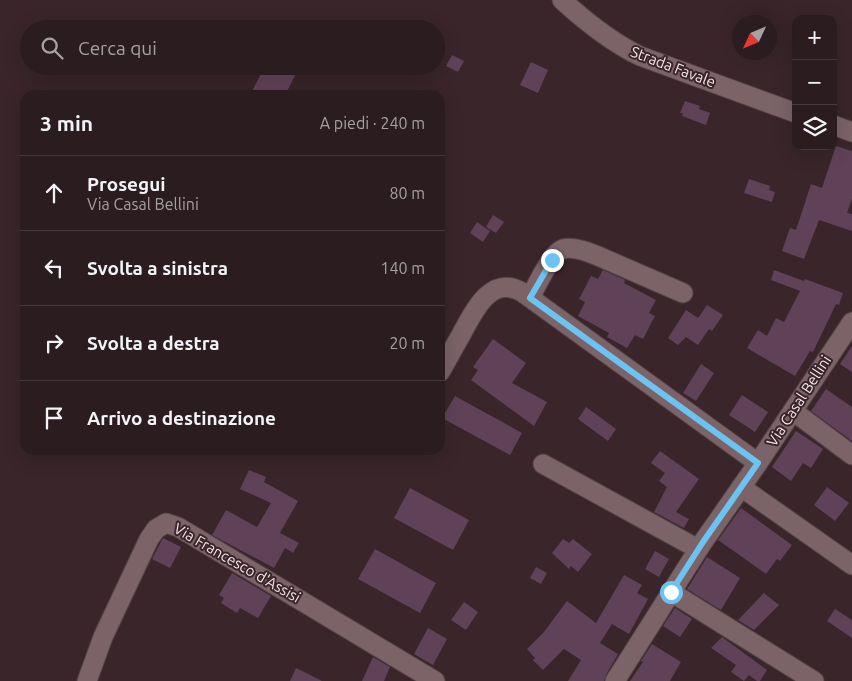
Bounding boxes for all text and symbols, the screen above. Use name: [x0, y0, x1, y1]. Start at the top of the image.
north arrow: [732, 15, 777, 60]
map controls: [792, 15, 837, 150]
button: +: [792, 15, 837, 60]
search box: [20, 20, 445, 75]
icon: search: [38, 34, 66, 62]
text: Cerca qui: [78, 37, 157, 59]
street label: Strada Favale: [628, 43, 718, 90]
button: −: [792, 60, 837, 105]
button: layers: [792, 105, 837, 150]
text: 3 min: [40, 111, 93, 135]
text: A piedi · 240 m: [320, 114, 425, 132]
text: Prosegui: [87, 173, 166, 195]
icon: ahead: [40, 179, 68, 207]
text: 80 m: [389, 184, 425, 202]
text: Via Casal Bellini: [87, 195, 199, 213]
route end: [541, 249, 564, 272]
icon: left: [40, 254, 68, 282]
text: Svolta a sinistra: [87, 257, 228, 279]
text: 140 m: [380, 259, 425, 277]
icon: right: [40, 329, 68, 357]
text: Svolta a destra: [87, 332, 220, 354]
text: 20 m: [389, 334, 425, 352]
street label: Via Casal Bellini: [763, 352, 834, 449]
icon: arrive: [40, 404, 68, 432]
text: Arrivo a destinazione: [87, 407, 276, 429]
street label: Via Francesco d'Assisi: [171, 519, 304, 606]
route start: [660, 581, 683, 604]

